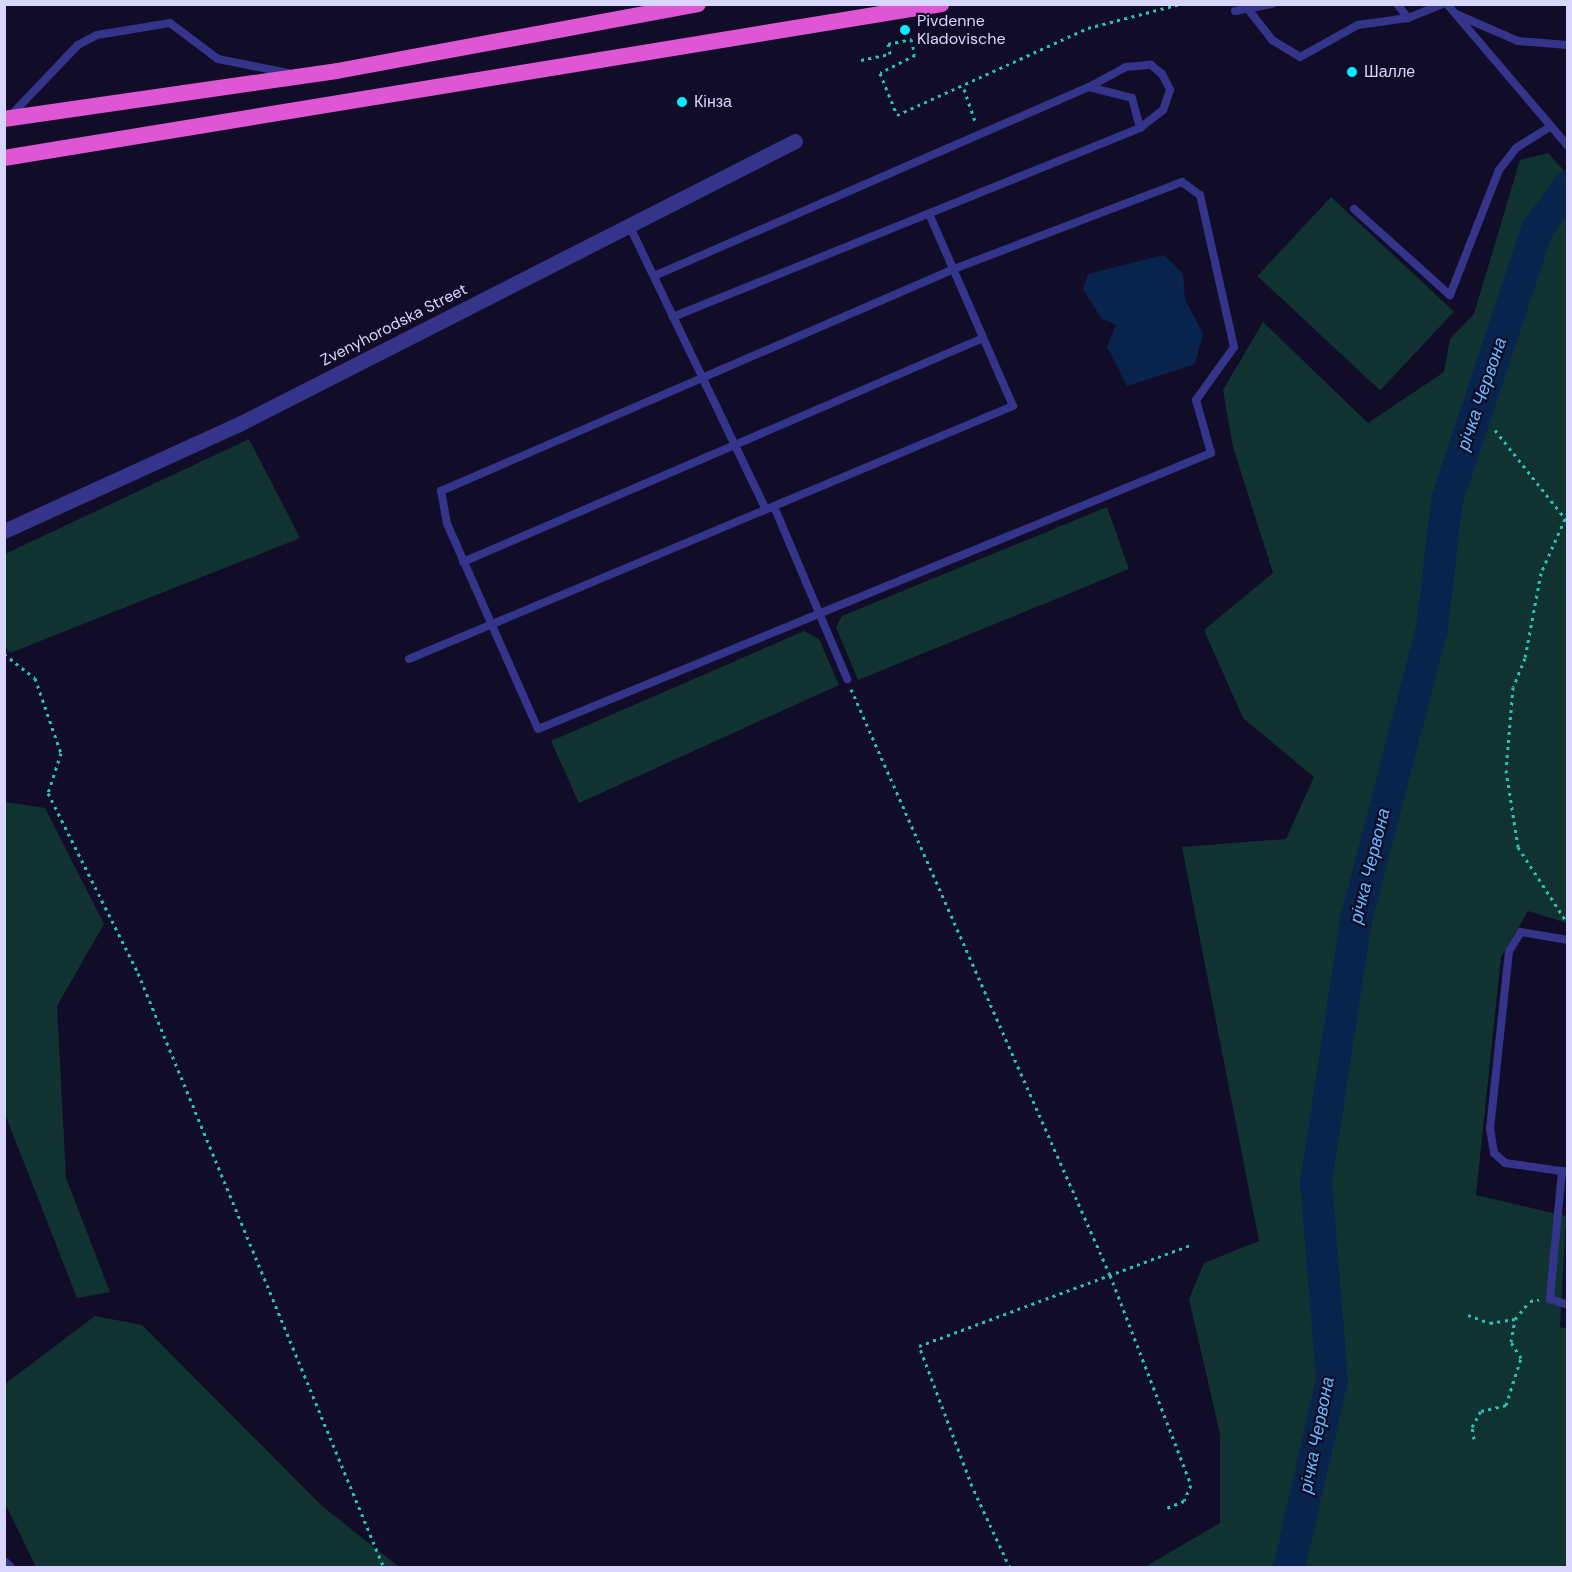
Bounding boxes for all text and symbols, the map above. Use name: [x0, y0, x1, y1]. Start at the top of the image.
place label: Pivdenne Kladovische: [917, 11, 1005, 49]
marker: Pivdenne Kladovische: [898, 23, 912, 37]
place label: Шалле: [1364, 62, 1415, 82]
marker: Шалле: [1345, 65, 1359, 79]
place label: Кінза: [694, 92, 732, 112]
marker: Кінза: [675, 95, 689, 109]
street label: Zvenyhorodska Street: [318, 280, 470, 370]
water label: річка Червона: [1453, 335, 1511, 453]
water label: річка Червона: [1345, 806, 1395, 926]
water label: річка Червона: [1295, 1375, 1339, 1495]

